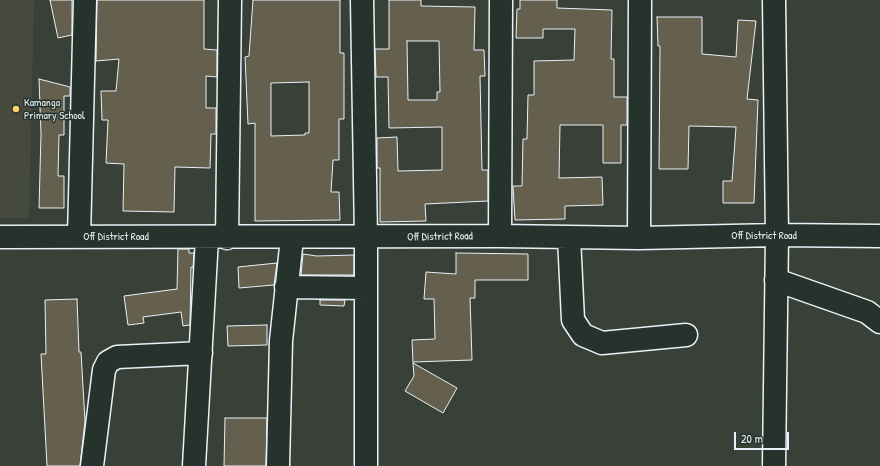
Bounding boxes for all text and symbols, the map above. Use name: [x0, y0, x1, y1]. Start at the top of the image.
place label: Kamanga Primary School: [24, 96, 85, 122]
marker: Kamanga Primary School: [11, 104, 21, 114]
street label: Off District Road: [731, 229, 797, 243]
street label: Off District Road: [83, 230, 149, 244]
street label: Off District Road: [407, 230, 473, 244]
scale bar: [736, 424, 791, 450]
text: 20 m: [741, 430, 763, 447]

